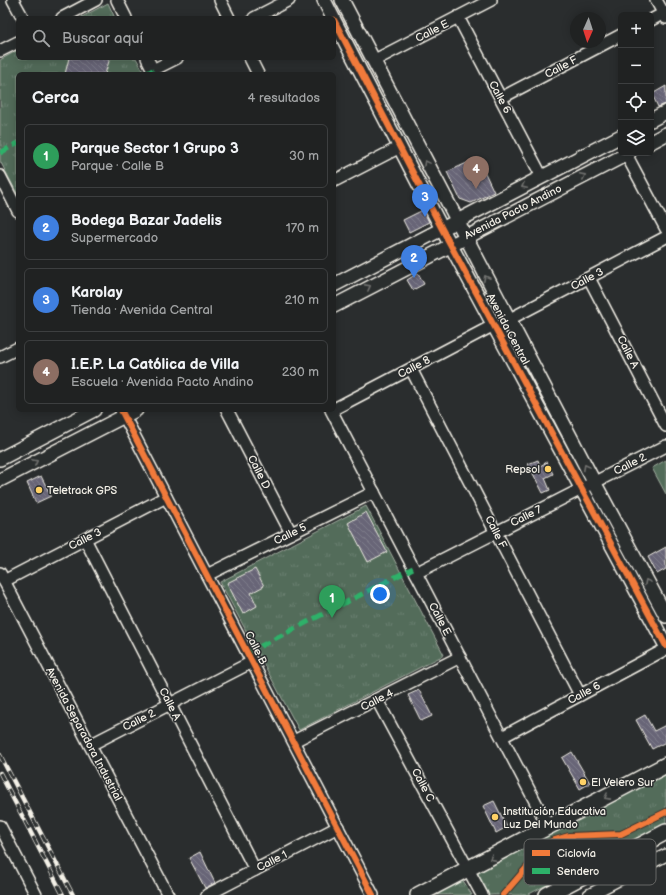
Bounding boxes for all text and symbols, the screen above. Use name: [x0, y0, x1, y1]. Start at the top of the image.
north arrow: [570, 12, 606, 48]
map controls: [618, 12, 654, 156]
button: +: [618, 12, 654, 48]
search box: [16, 16, 336, 60]
street label: Calle E: [413, 17, 451, 45]
icon: search: [30, 27, 52, 49]
text: Buscar aquí: [62, 29, 143, 48]
button: −: [618, 48, 654, 84]
street label: Calle F: [543, 53, 580, 81]
street label: Calle 6: [486, 78, 514, 116]
button: locate: [618, 84, 654, 120]
text: Cerca: [32, 88, 79, 108]
text: 4 resultados: [248, 90, 320, 106]
button: layers: [618, 120, 654, 156]
text: Parque Sector 1 Grupo 3: [71, 139, 239, 158]
text: 1: [43, 148, 49, 164]
text: 30 m: [289, 148, 319, 164]
pin: 4: [463, 156, 489, 189]
text: Parque · Calle B: [71, 158, 164, 174]
one-way arrow: [423, 159, 431, 167]
one-way arrow: [579, 173, 587, 181]
one-way arrow: [521, 181, 529, 189]
street label: Avenida Pacto Andino: [462, 182, 564, 242]
pin: 3: [412, 184, 438, 217]
text: Bodega Bazar Jadelis: [71, 211, 222, 230]
text: 2: [42, 220, 50, 236]
text: 170 m: [286, 220, 319, 236]
text: Supermercado: [71, 230, 158, 246]
pin: 2: [401, 245, 427, 278]
street label: Calle 3: [568, 265, 606, 293]
one-way arrow: [483, 275, 491, 282]
text: Karolay: [71, 283, 123, 302]
one-way arrow: [364, 285, 372, 292]
street label: Avenida Central: [484, 291, 532, 367]
text: 3: [42, 292, 50, 308]
text: 210 m: [285, 292, 319, 308]
text: Tienda · Avenida Central: [71, 302, 213, 318]
street label: Calle A: [614, 333, 642, 371]
street label: Calle 8: [396, 353, 432, 381]
text: I.E.P. La Católica de Villa: [71, 355, 239, 374]
text: 4: [42, 364, 50, 380]
text: 230 m: [282, 364, 319, 380]
text: Escuela · Avenida Pacto Andino: [71, 374, 254, 390]
street label: Calle 2: [612, 450, 649, 478]
street label: Calle D: [245, 453, 273, 491]
one-way arrow: [30, 459, 38, 467]
place label: Repsol: [505, 463, 540, 476]
marker: Repsol: [543, 464, 553, 474]
one-way arrow: [583, 464, 590, 472]
place label: Teletrack GPS: [47, 484, 118, 497]
marker: Teletrack GPS: [34, 485, 44, 495]
street label: Calle 7: [508, 502, 544, 529]
street label: Calle F: [482, 513, 510, 551]
street label: Calle 5: [272, 521, 308, 547]
street label: Calle 3: [66, 525, 104, 553]
one-way arrow: [645, 579, 652, 586]
your location: [370, 584, 390, 604]
pin: 1: [319, 585, 345, 618]
street label: Calle E: [426, 600, 454, 638]
street label: Calle B: [242, 629, 270, 667]
street label: Avenida Separadora Industrial: [43, 665, 125, 803]
street label: Calle 6: [565, 679, 603, 707]
street label: Calle A: [156, 685, 184, 723]
street label: Calle 4: [358, 686, 396, 714]
street label: Calle 2: [121, 706, 158, 734]
street label: Calle C: [409, 766, 437, 804]
place label: El Velero Sur: [591, 776, 655, 789]
marker: El Velero Sur: [578, 777, 588, 787]
one-way arrow: [604, 792, 611, 799]
place label: Institución Educativa Luz Del Mundo: [503, 805, 606, 831]
marker: Institución Educativa Luz Del Mundo: [490, 812, 500, 822]
legend: [524, 839, 656, 885]
text: Ciclovía: [557, 847, 596, 860]
street label: Calle 1: [255, 848, 289, 874]
one-way arrow: [489, 853, 496, 860]
text: Sendero: [557, 865, 599, 878]

